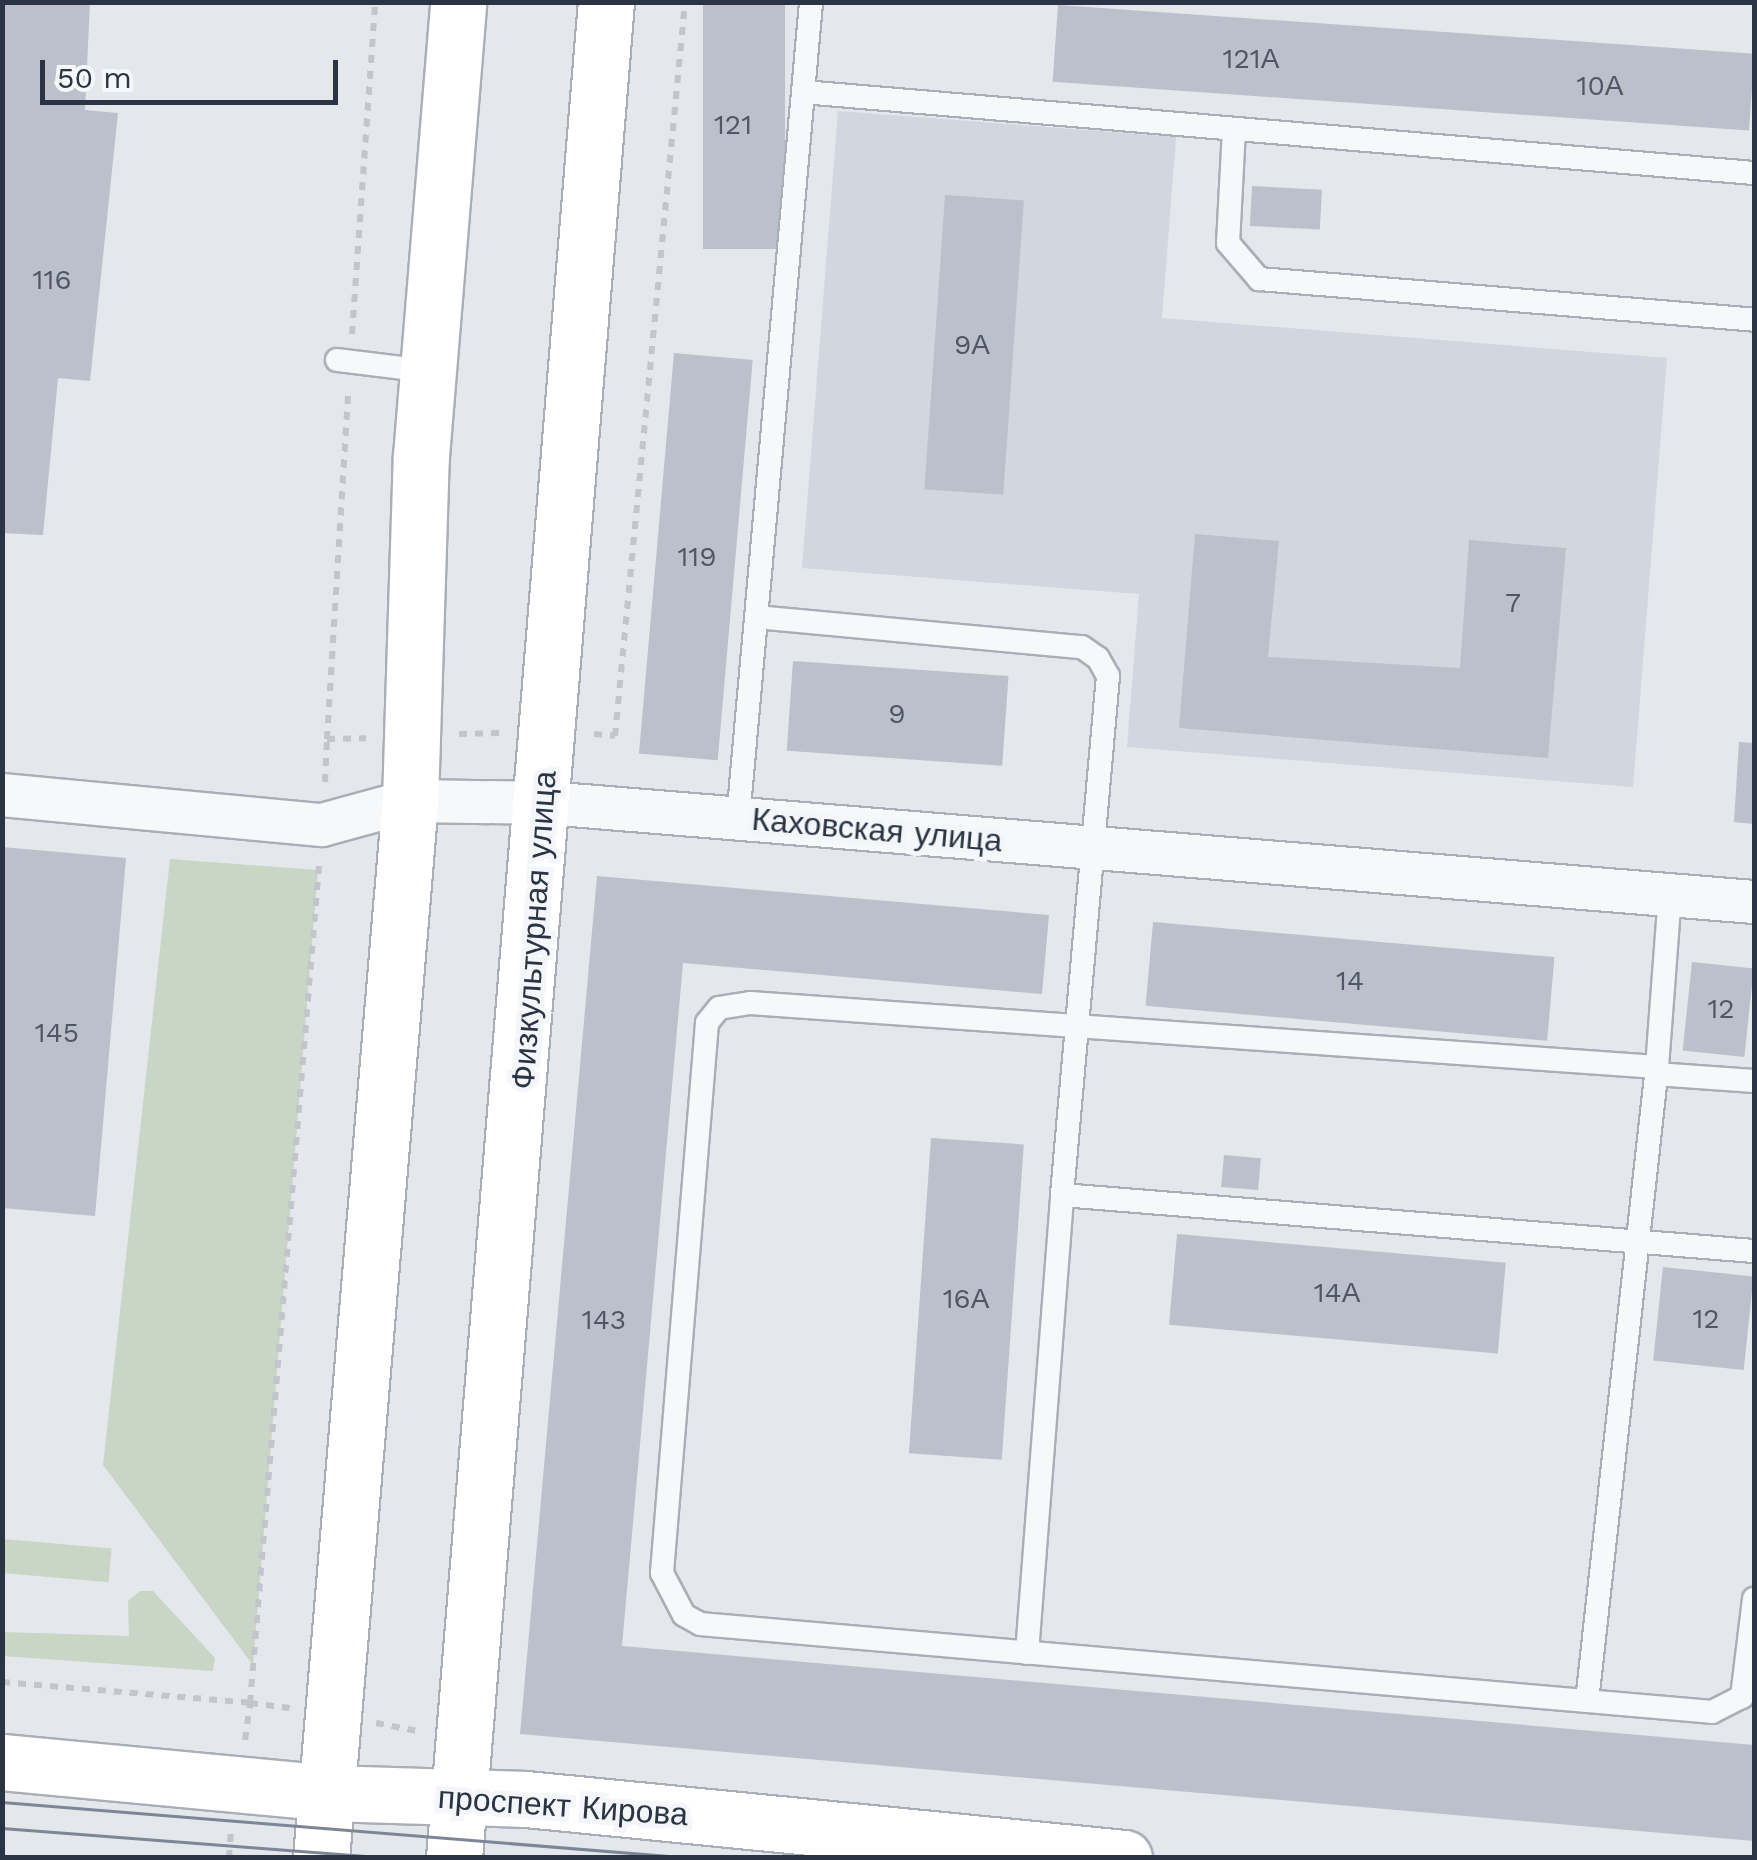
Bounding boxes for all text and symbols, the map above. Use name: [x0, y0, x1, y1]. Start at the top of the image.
scale bar: [45, 40, 342, 102]
house number: 121А: [1223, 42, 1279, 76]
text: 50 m: [57, 60, 132, 95]
house number: 10А: [1576, 69, 1624, 103]
house number: 121: [714, 108, 752, 142]
house number: 116: [33, 263, 71, 297]
house number: 9А: [954, 328, 990, 362]
house number: 119: [677, 540, 717, 574]
house number: 7: [1505, 586, 1521, 620]
house number: 9: [888, 697, 906, 731]
street label: Физкультурная улица: [504, 769, 564, 1091]
street label: Каховская улица: [750, 800, 1004, 860]
house number: 14: [1336, 964, 1364, 998]
house number: 12: [1707, 992, 1735, 1026]
house number: 145: [35, 1016, 79, 1050]
house number: 14А: [1314, 1276, 1360, 1310]
house number: 16А: [943, 1282, 989, 1316]
house number: 12: [1692, 1302, 1720, 1336]
house number: 143: [582, 1303, 626, 1337]
street label: проспект Кирова: [437, 1778, 689, 1834]

